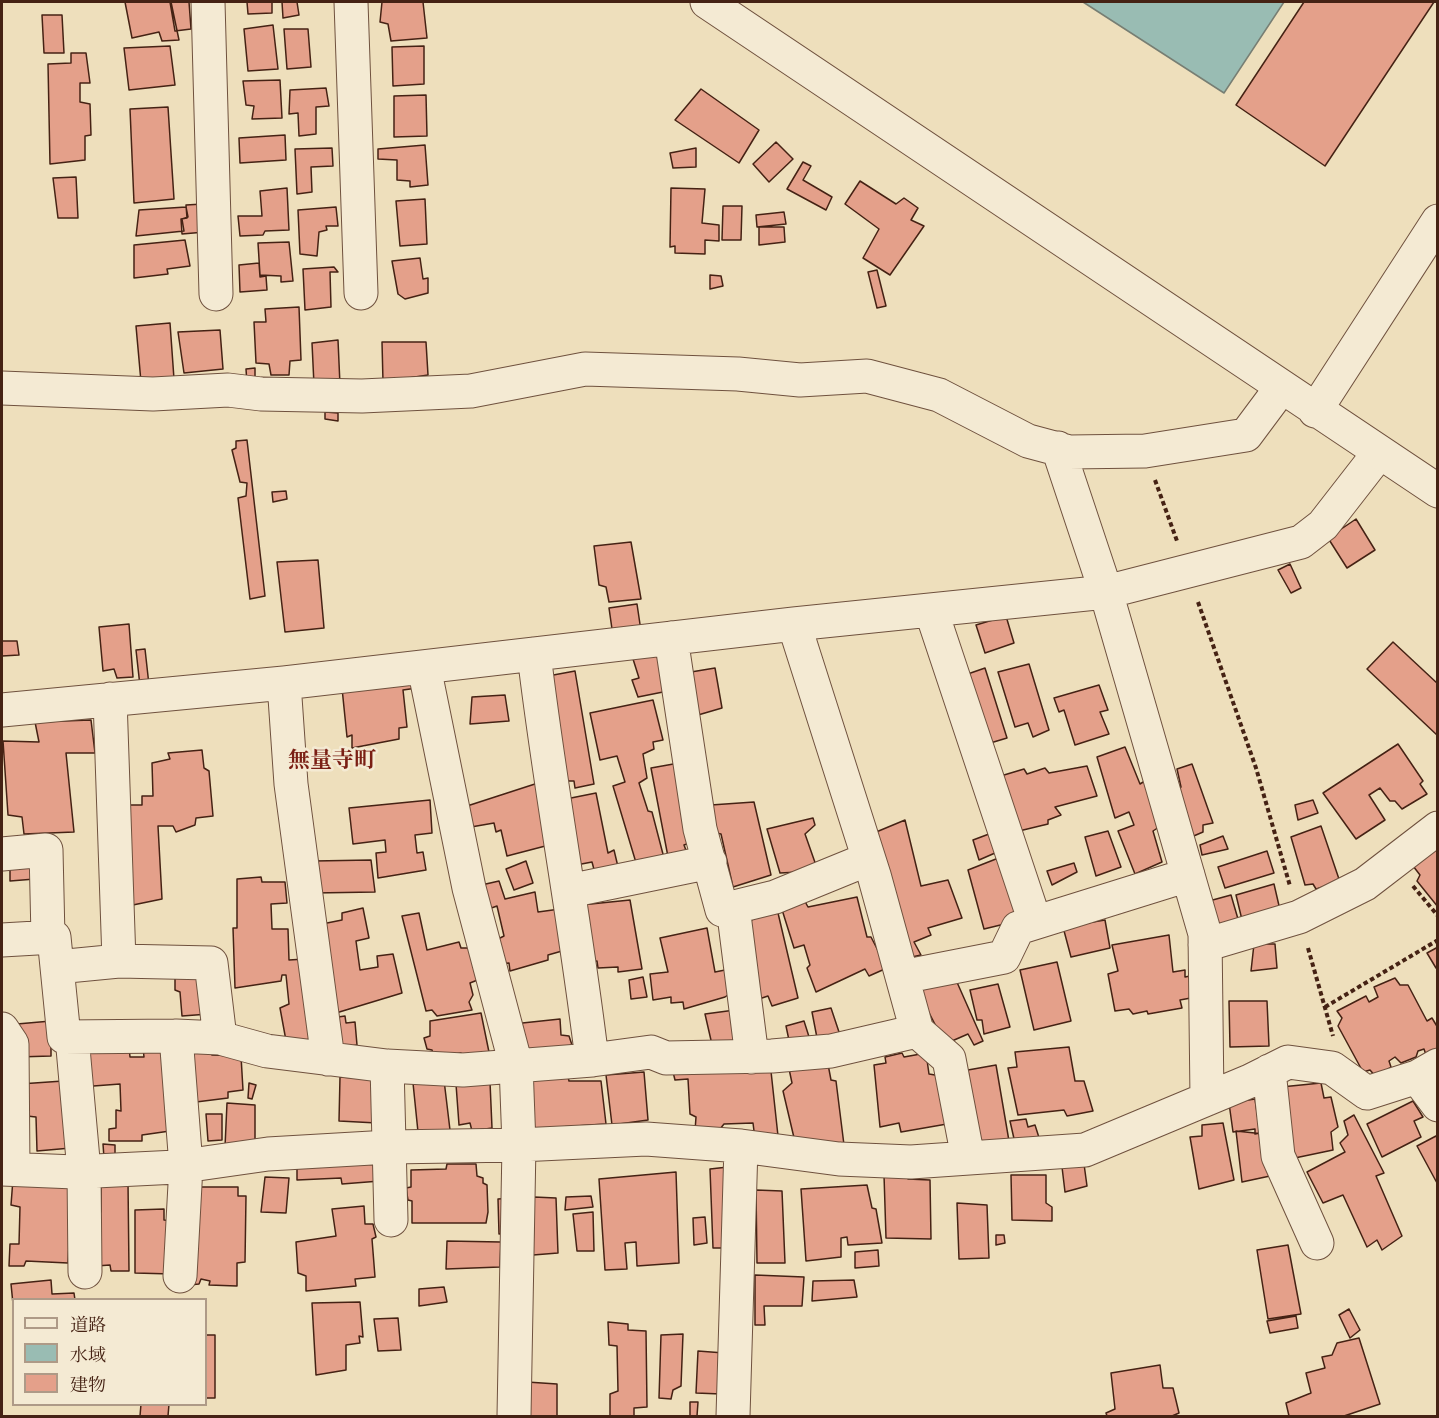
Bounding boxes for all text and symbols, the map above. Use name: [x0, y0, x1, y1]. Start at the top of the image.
district label: 無量寺町: [288, 749, 376, 775]
legend: [12, 1298, 207, 1406]
text: 道路: [70, 1315, 106, 1336]
text: 水域: [70, 1345, 106, 1366]
text: 建物: [70, 1375, 106, 1396]

